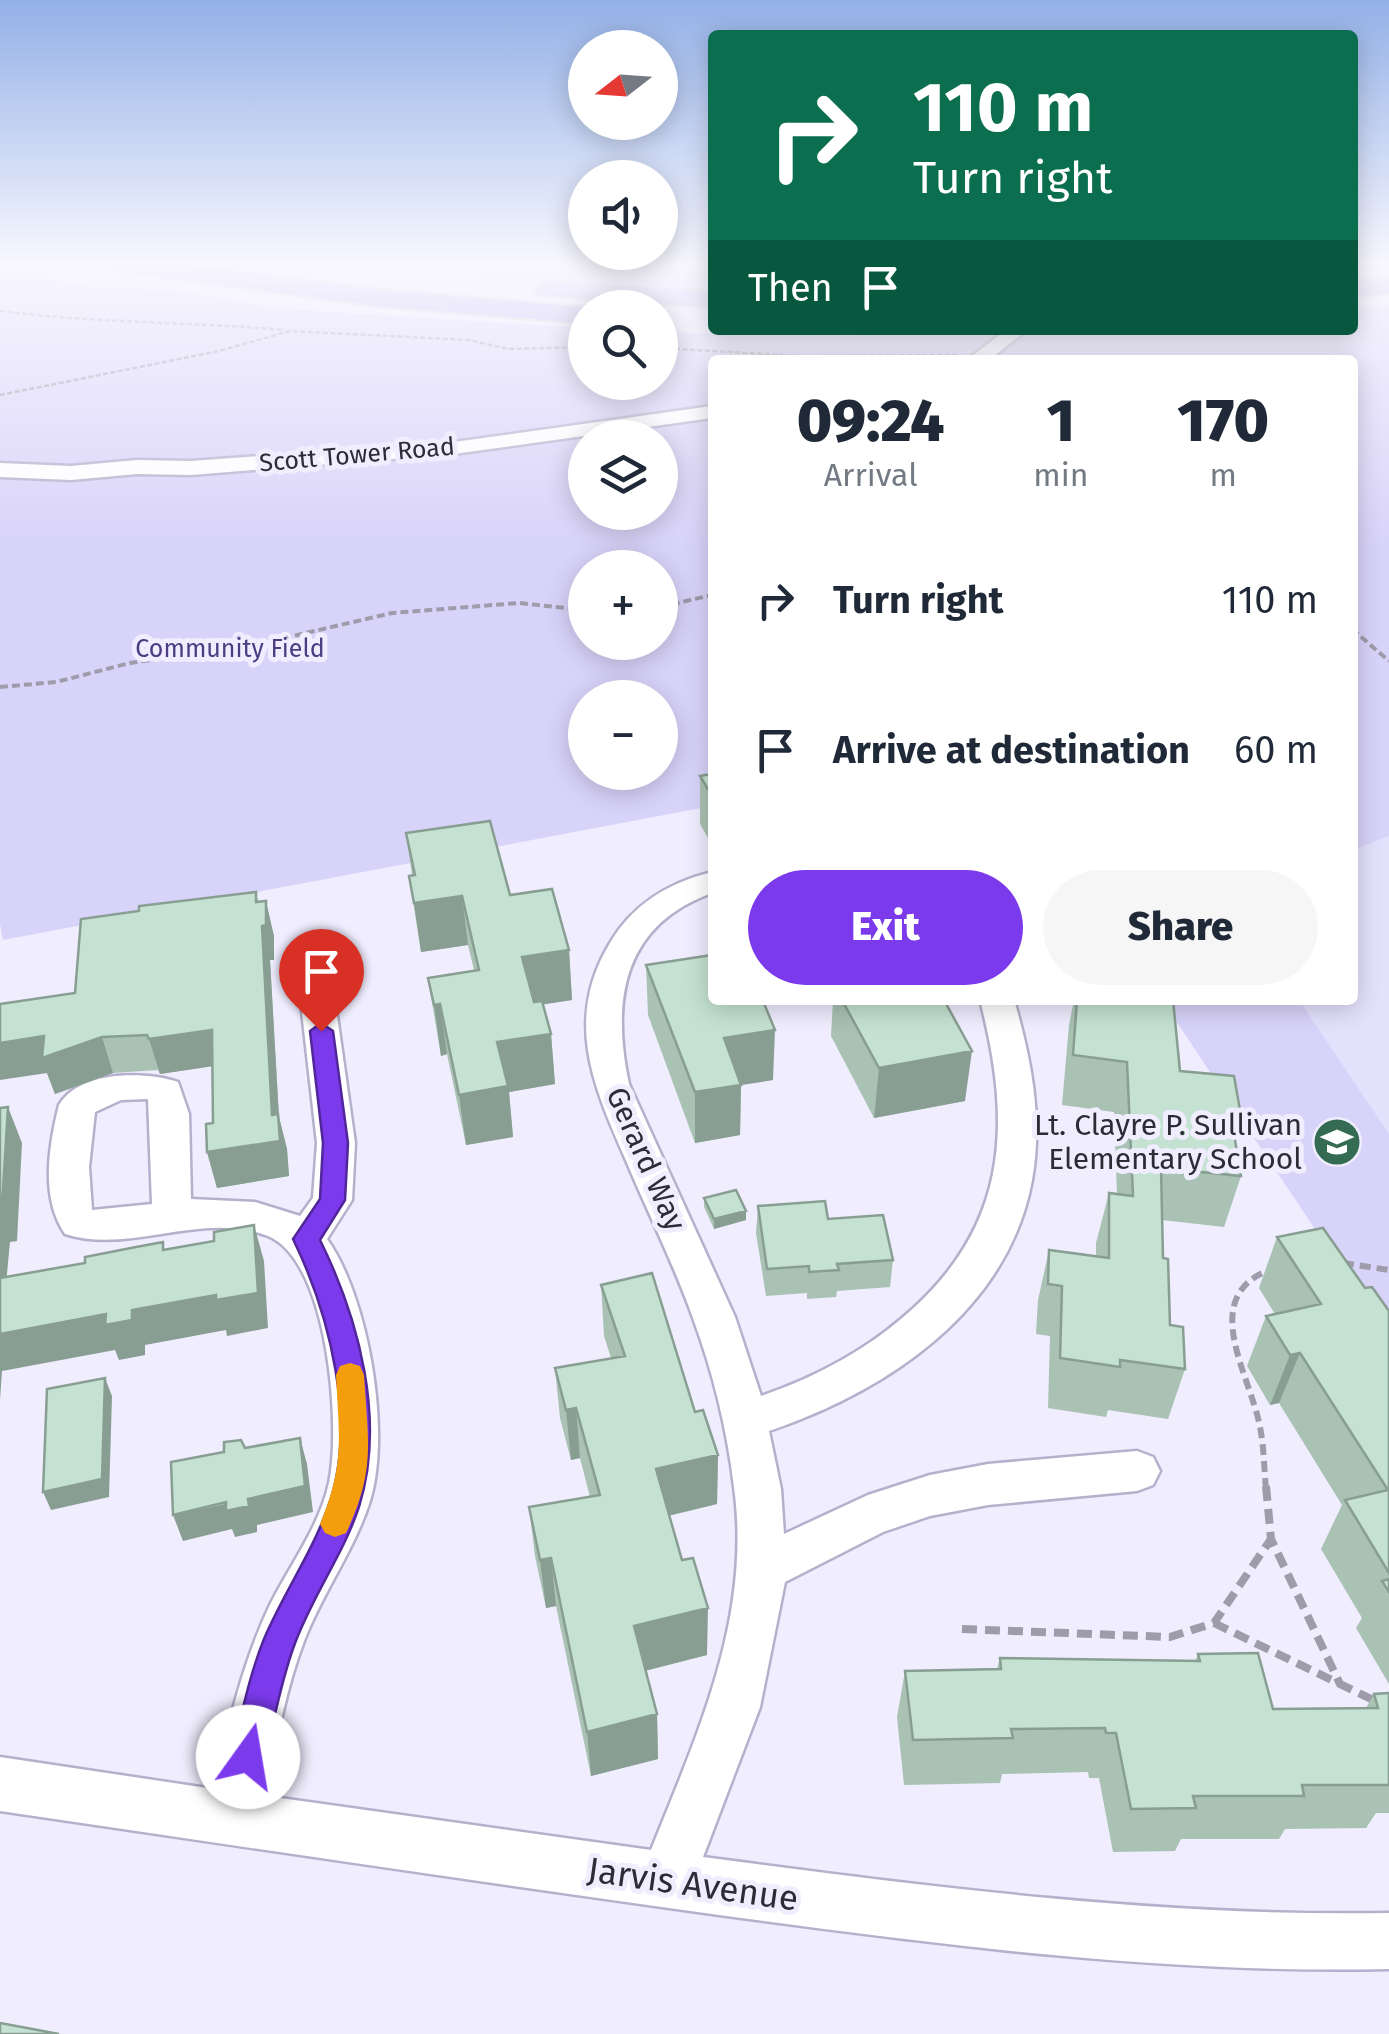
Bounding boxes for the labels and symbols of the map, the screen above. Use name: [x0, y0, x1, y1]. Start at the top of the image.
north arrow: [568, 30, 678, 140]
street label: Scott Tower Road: [258, 432, 456, 478]
park label: Community Field: [135, 634, 325, 664]
pin: [279, 929, 364, 1032]
street label: Gerard Way: [598, 1082, 694, 1237]
place label: Lt. Clayre P. Sullivan Elementary School: [1034, 1107, 1302, 1177]
school or university icon: Lt. Clayre P. Sullivan Elementary School: [1311, 1116, 1363, 1168]
position arrow: [196, 1705, 300, 1809]
street label: Jarvis Avenue: [585, 1848, 801, 1920]

